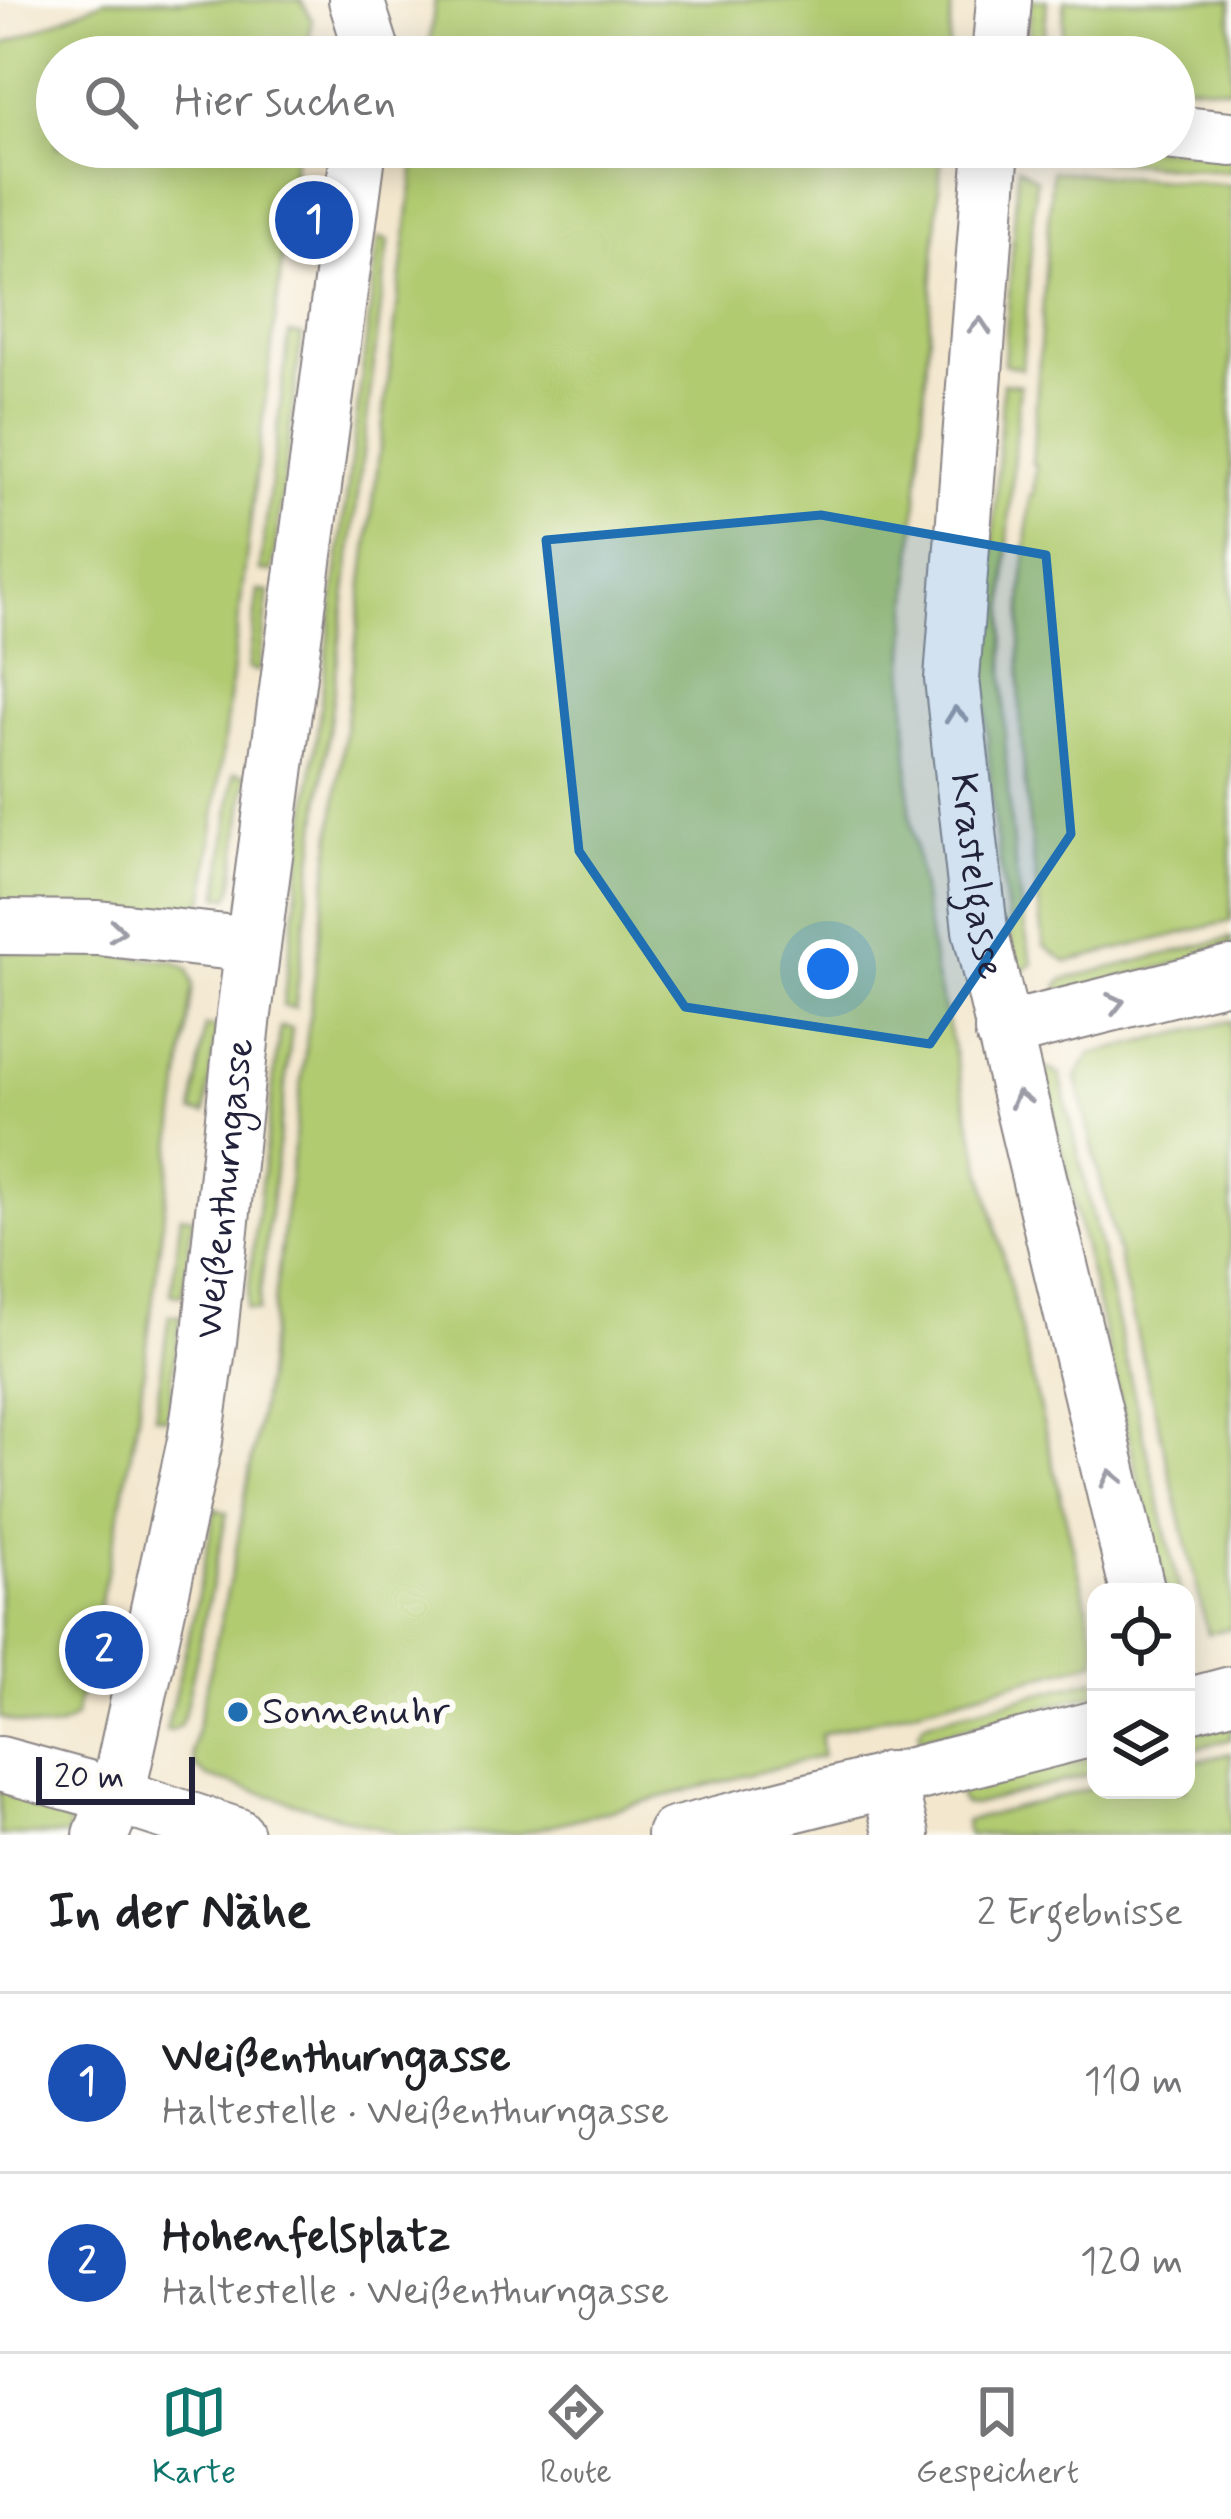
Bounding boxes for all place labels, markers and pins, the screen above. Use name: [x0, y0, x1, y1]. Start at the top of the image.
pin: 1: [275, 175, 353, 265]
pin: 2: [65, 1605, 143, 1695]
place label: Sonnenuhr: [262, 1687, 450, 1738]
marker: Sonnenuhr: [225, 1699, 251, 1725]

